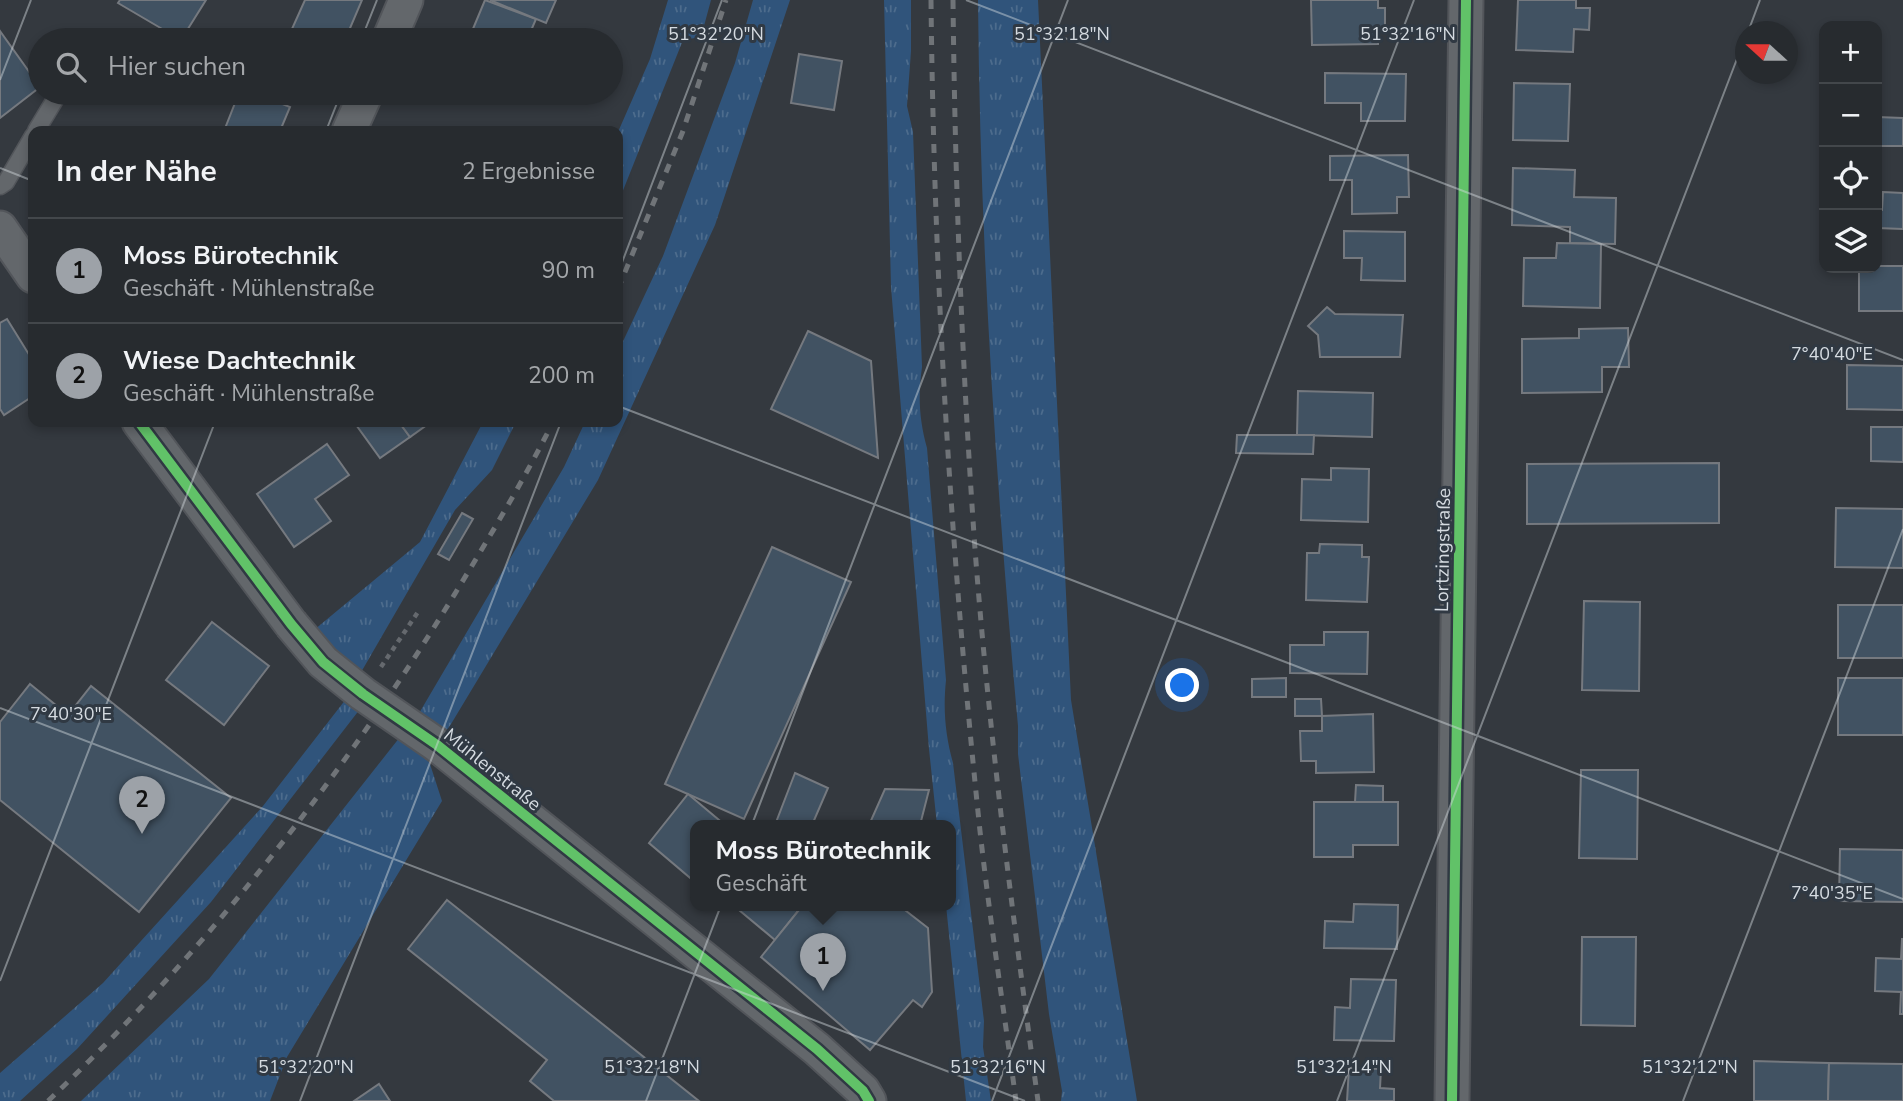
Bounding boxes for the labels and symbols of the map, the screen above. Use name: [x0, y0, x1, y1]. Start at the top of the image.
north arrow: [1735, 21, 1798, 84]
text: 51°32'20"N: [668, 22, 764, 46]
text: 51°32'18"N: [1014, 22, 1110, 46]
text: 51°32'16"N: [1360, 22, 1456, 46]
text: 7°40'40"E: [1791, 342, 1873, 366]
street label: Lortzingstraße: [1429, 488, 1457, 612]
your location: [1165, 668, 1199, 702]
text: 7°40'30"E: [30, 702, 112, 726]
street label: Mühlenstraße: [438, 722, 547, 817]
pin: 2: [119, 776, 165, 834]
text: 7°40'35"E: [1791, 881, 1873, 905]
pin: 1: [800, 933, 846, 991]
text: 51°32'20"N: [258, 1055, 354, 1079]
text: 51°32'18"N: [604, 1055, 700, 1079]
text: 51°32'16"N: [950, 1055, 1046, 1079]
text: 51°32'14"N: [1296, 1055, 1392, 1079]
text: 51°32'12"N: [1642, 1055, 1738, 1079]

